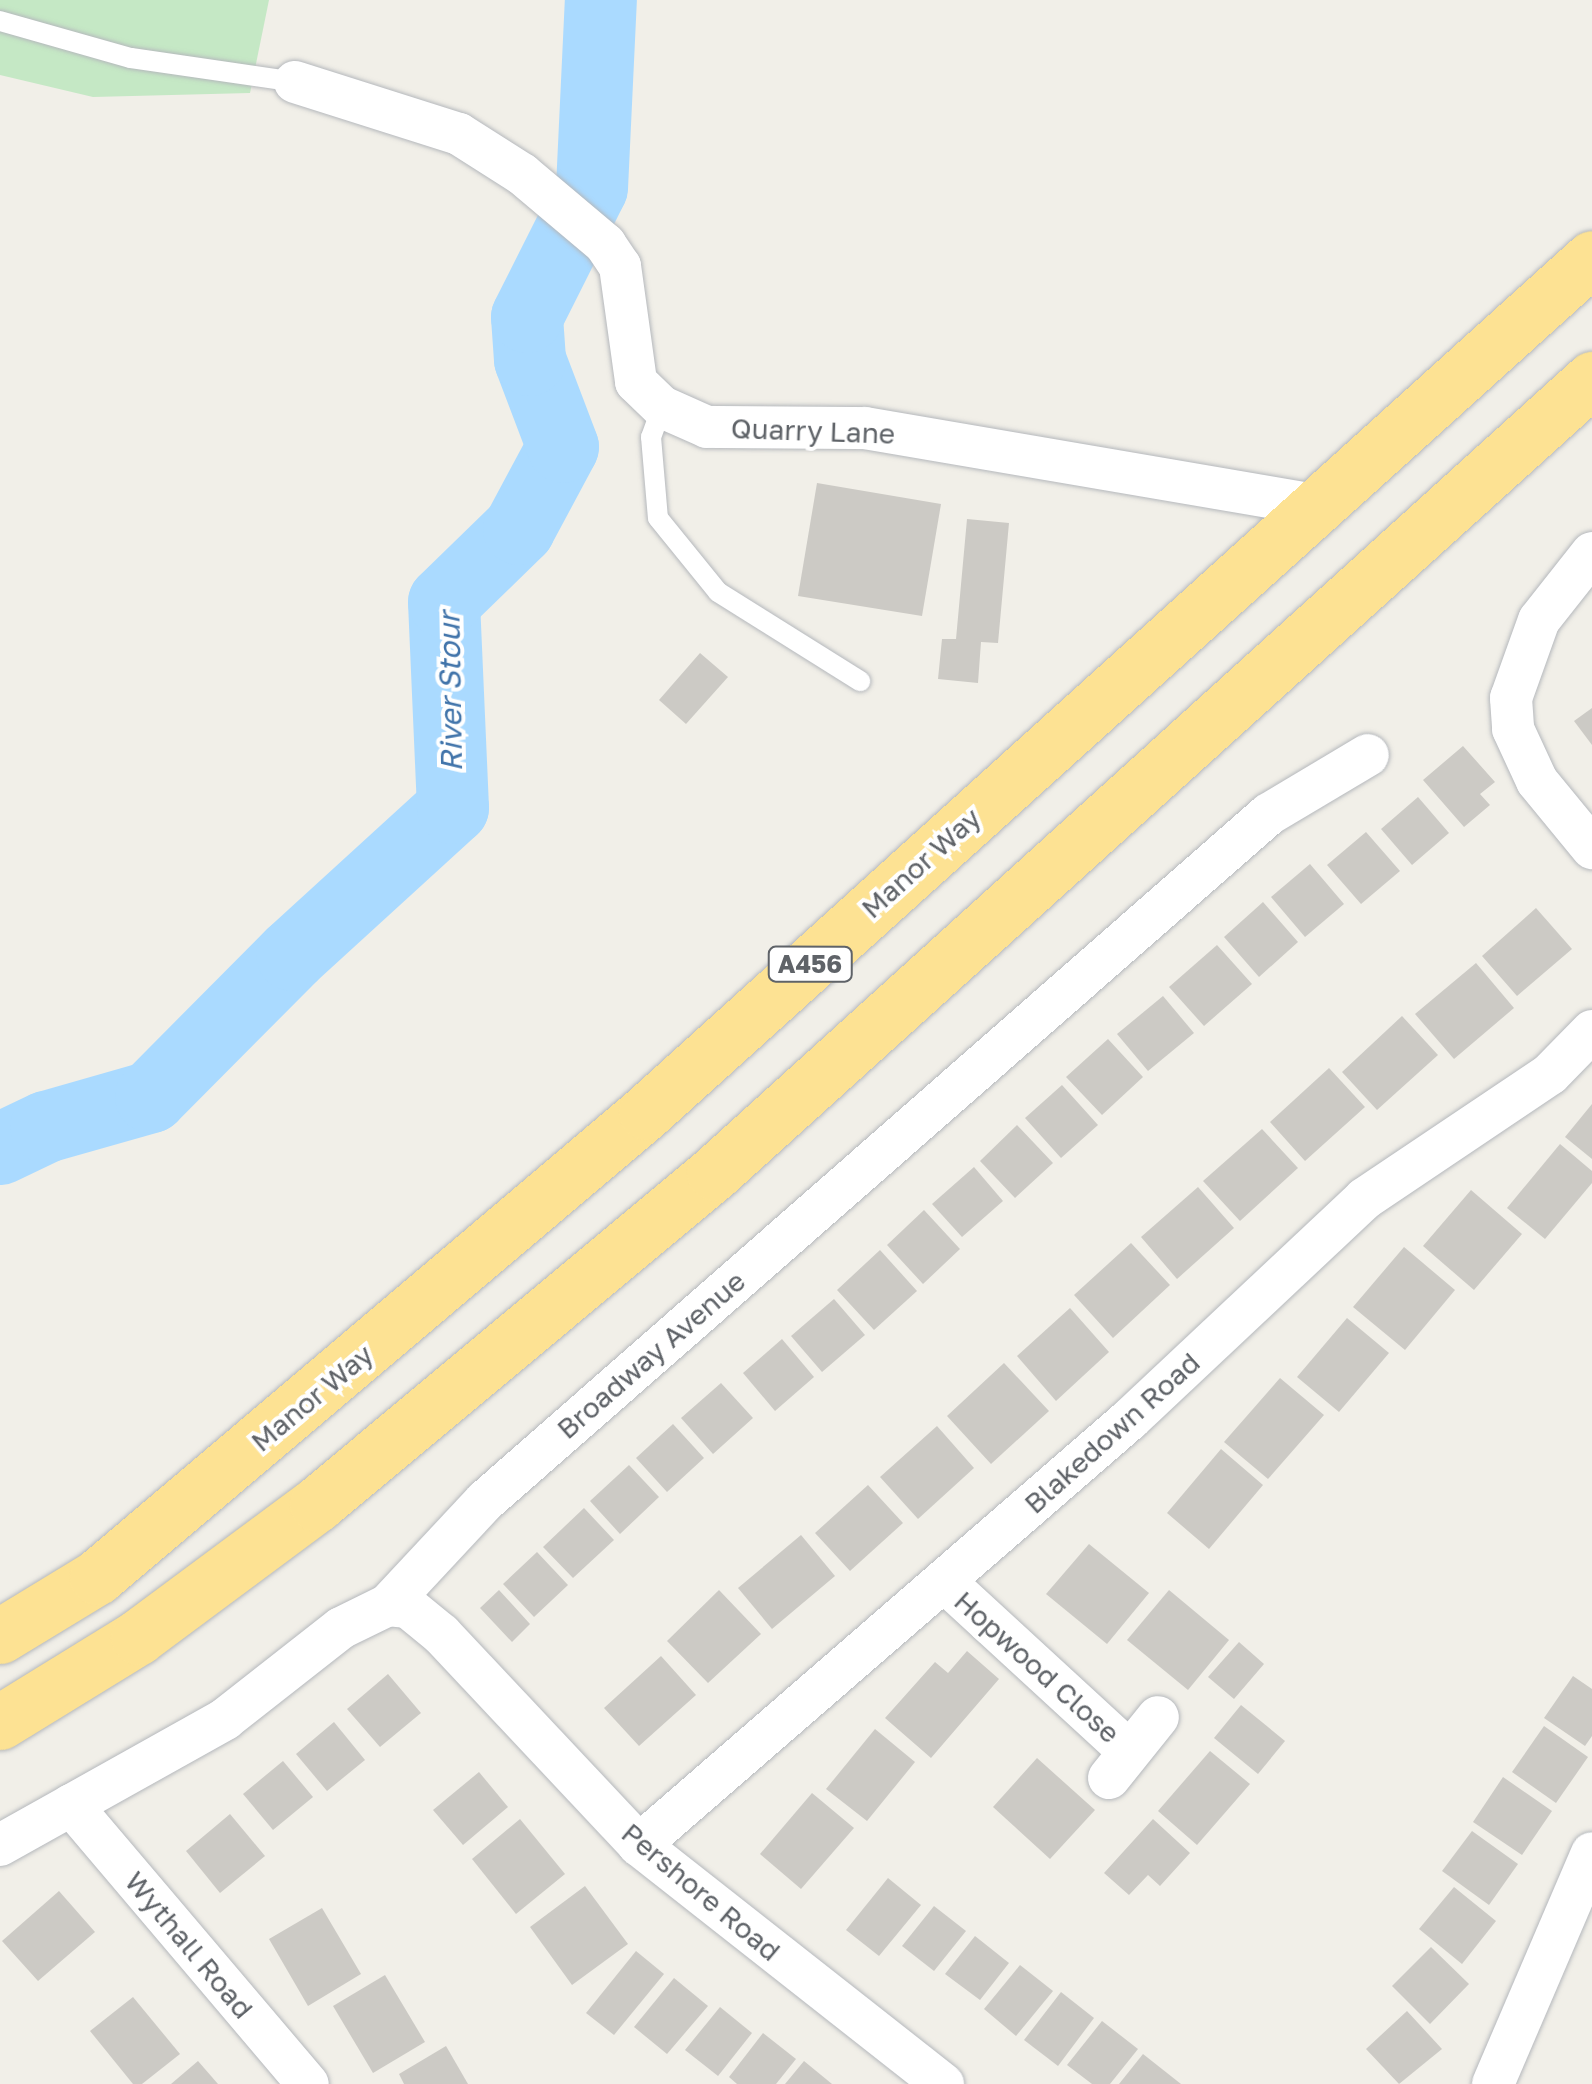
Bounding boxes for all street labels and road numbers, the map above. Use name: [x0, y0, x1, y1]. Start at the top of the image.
street label: Quarry Lane: [730, 411, 896, 451]
street label: Manor Way: [855, 801, 987, 925]
road number: A456: [768, 944, 852, 984]
street label: Broadway Avenue: [550, 1264, 752, 1446]
street label: Manor Way: [244, 1337, 380, 1459]
street label: Blakedown Road: [1017, 1345, 1207, 1521]
street label: Hopwood Close: [947, 1584, 1127, 1750]
street label: Pershore Road: [615, 1816, 787, 1968]
street label: Wythall Road: [118, 1865, 260, 2025]

